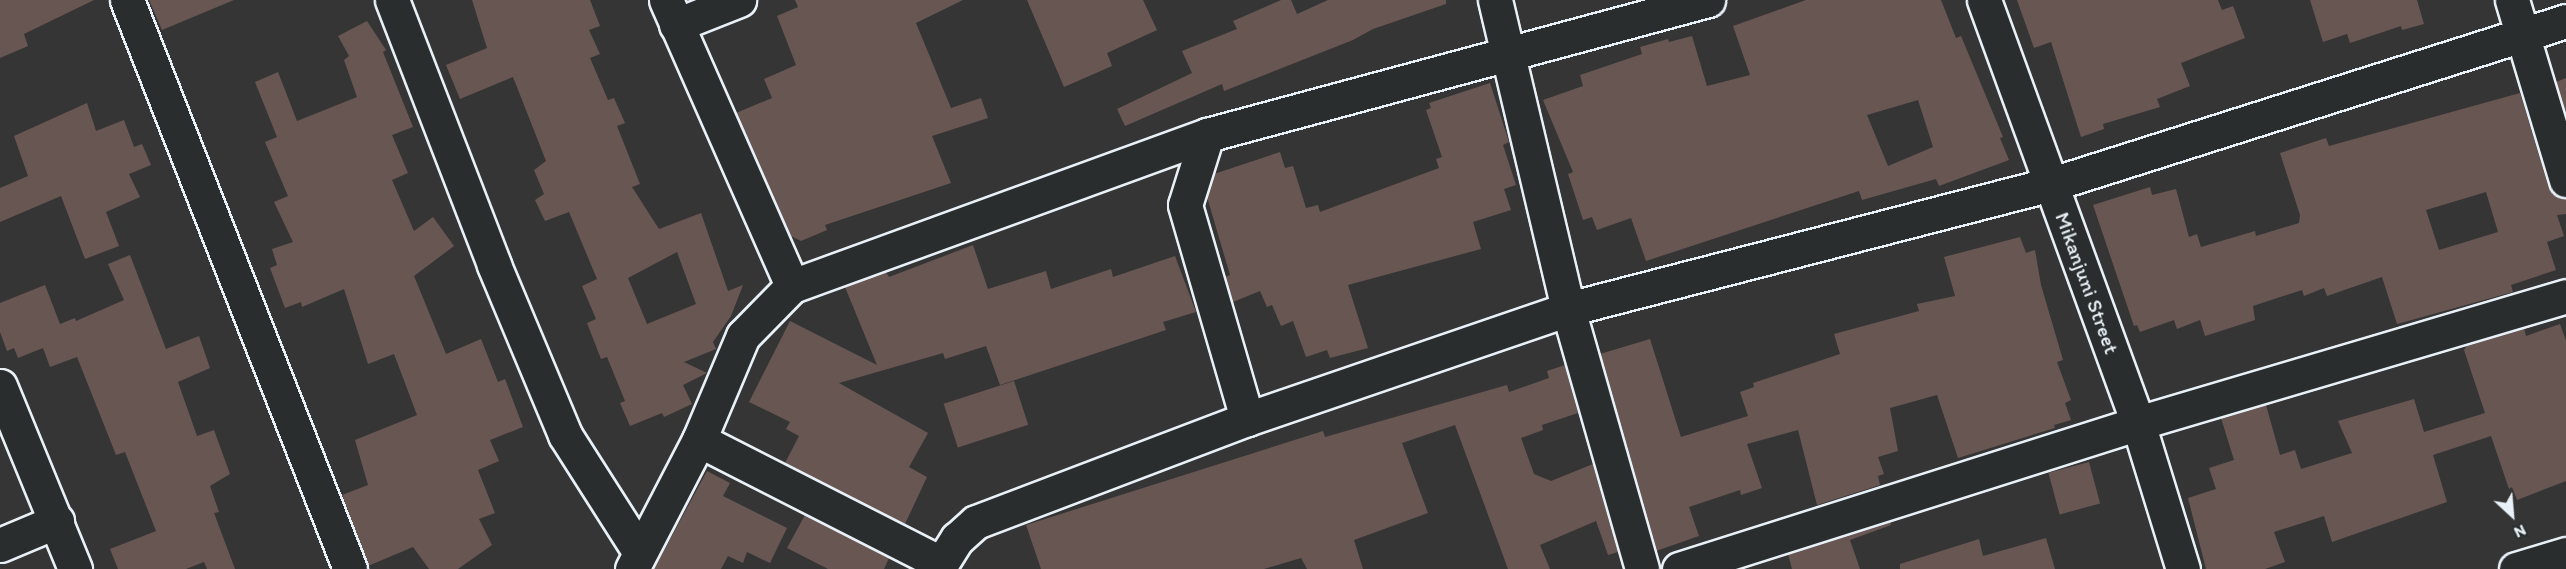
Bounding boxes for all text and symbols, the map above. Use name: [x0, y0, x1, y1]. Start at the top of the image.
street label: Mikanjuni Street: [2050, 209, 2124, 357]
north arrow: [2482, 485, 2542, 545]
text: N: [2511, 521, 2529, 543]

